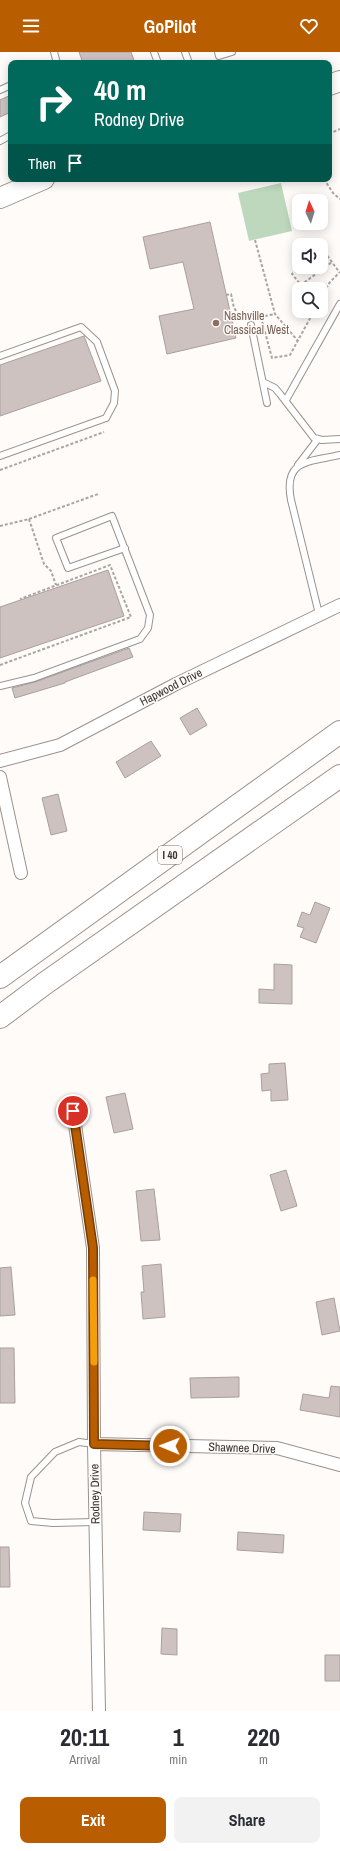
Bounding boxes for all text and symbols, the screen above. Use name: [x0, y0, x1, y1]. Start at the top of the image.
text: GoPilot: [144, 14, 196, 39]
icon: menu: [20, 15, 42, 37]
icon: heart: [298, 15, 320, 37]
text: 40 m: [94, 71, 146, 109]
icon: right: [28, 76, 80, 128]
text: Rodney Drive: [94, 107, 184, 132]
icon: arrive: [64, 152, 86, 174]
text: Then: [28, 153, 56, 174]
north arrow: [292, 194, 328, 230]
map controls: [292, 194, 328, 318]
button: sound: [292, 238, 328, 274]
button: search: [292, 282, 328, 318]
place label: Nashville Classical West: [224, 308, 289, 338]
marker: Nashville Classical West: [211, 318, 221, 328]
street label: Hapwood Drive: [137, 664, 205, 710]
road number: I 40: [158, 846, 182, 864]
pin: [56, 1094, 90, 1128]
icon: arrive: [62, 1100, 84, 1122]
position arrow: [149, 1425, 191, 1467]
street label: Shawnee Drive: [208, 1439, 276, 1457]
street label: Rodney Drive: [86, 1464, 104, 1524]
text: 20:11: [60, 1721, 109, 1753]
text: 1: [173, 1721, 184, 1753]
text: 220: [247, 1721, 280, 1753]
text: Arrival: [69, 1751, 100, 1768]
text: min: [169, 1751, 187, 1768]
text: m: [259, 1751, 268, 1768]
button: Exit: [20, 1797, 166, 1843]
button: Share: [174, 1797, 320, 1843]

